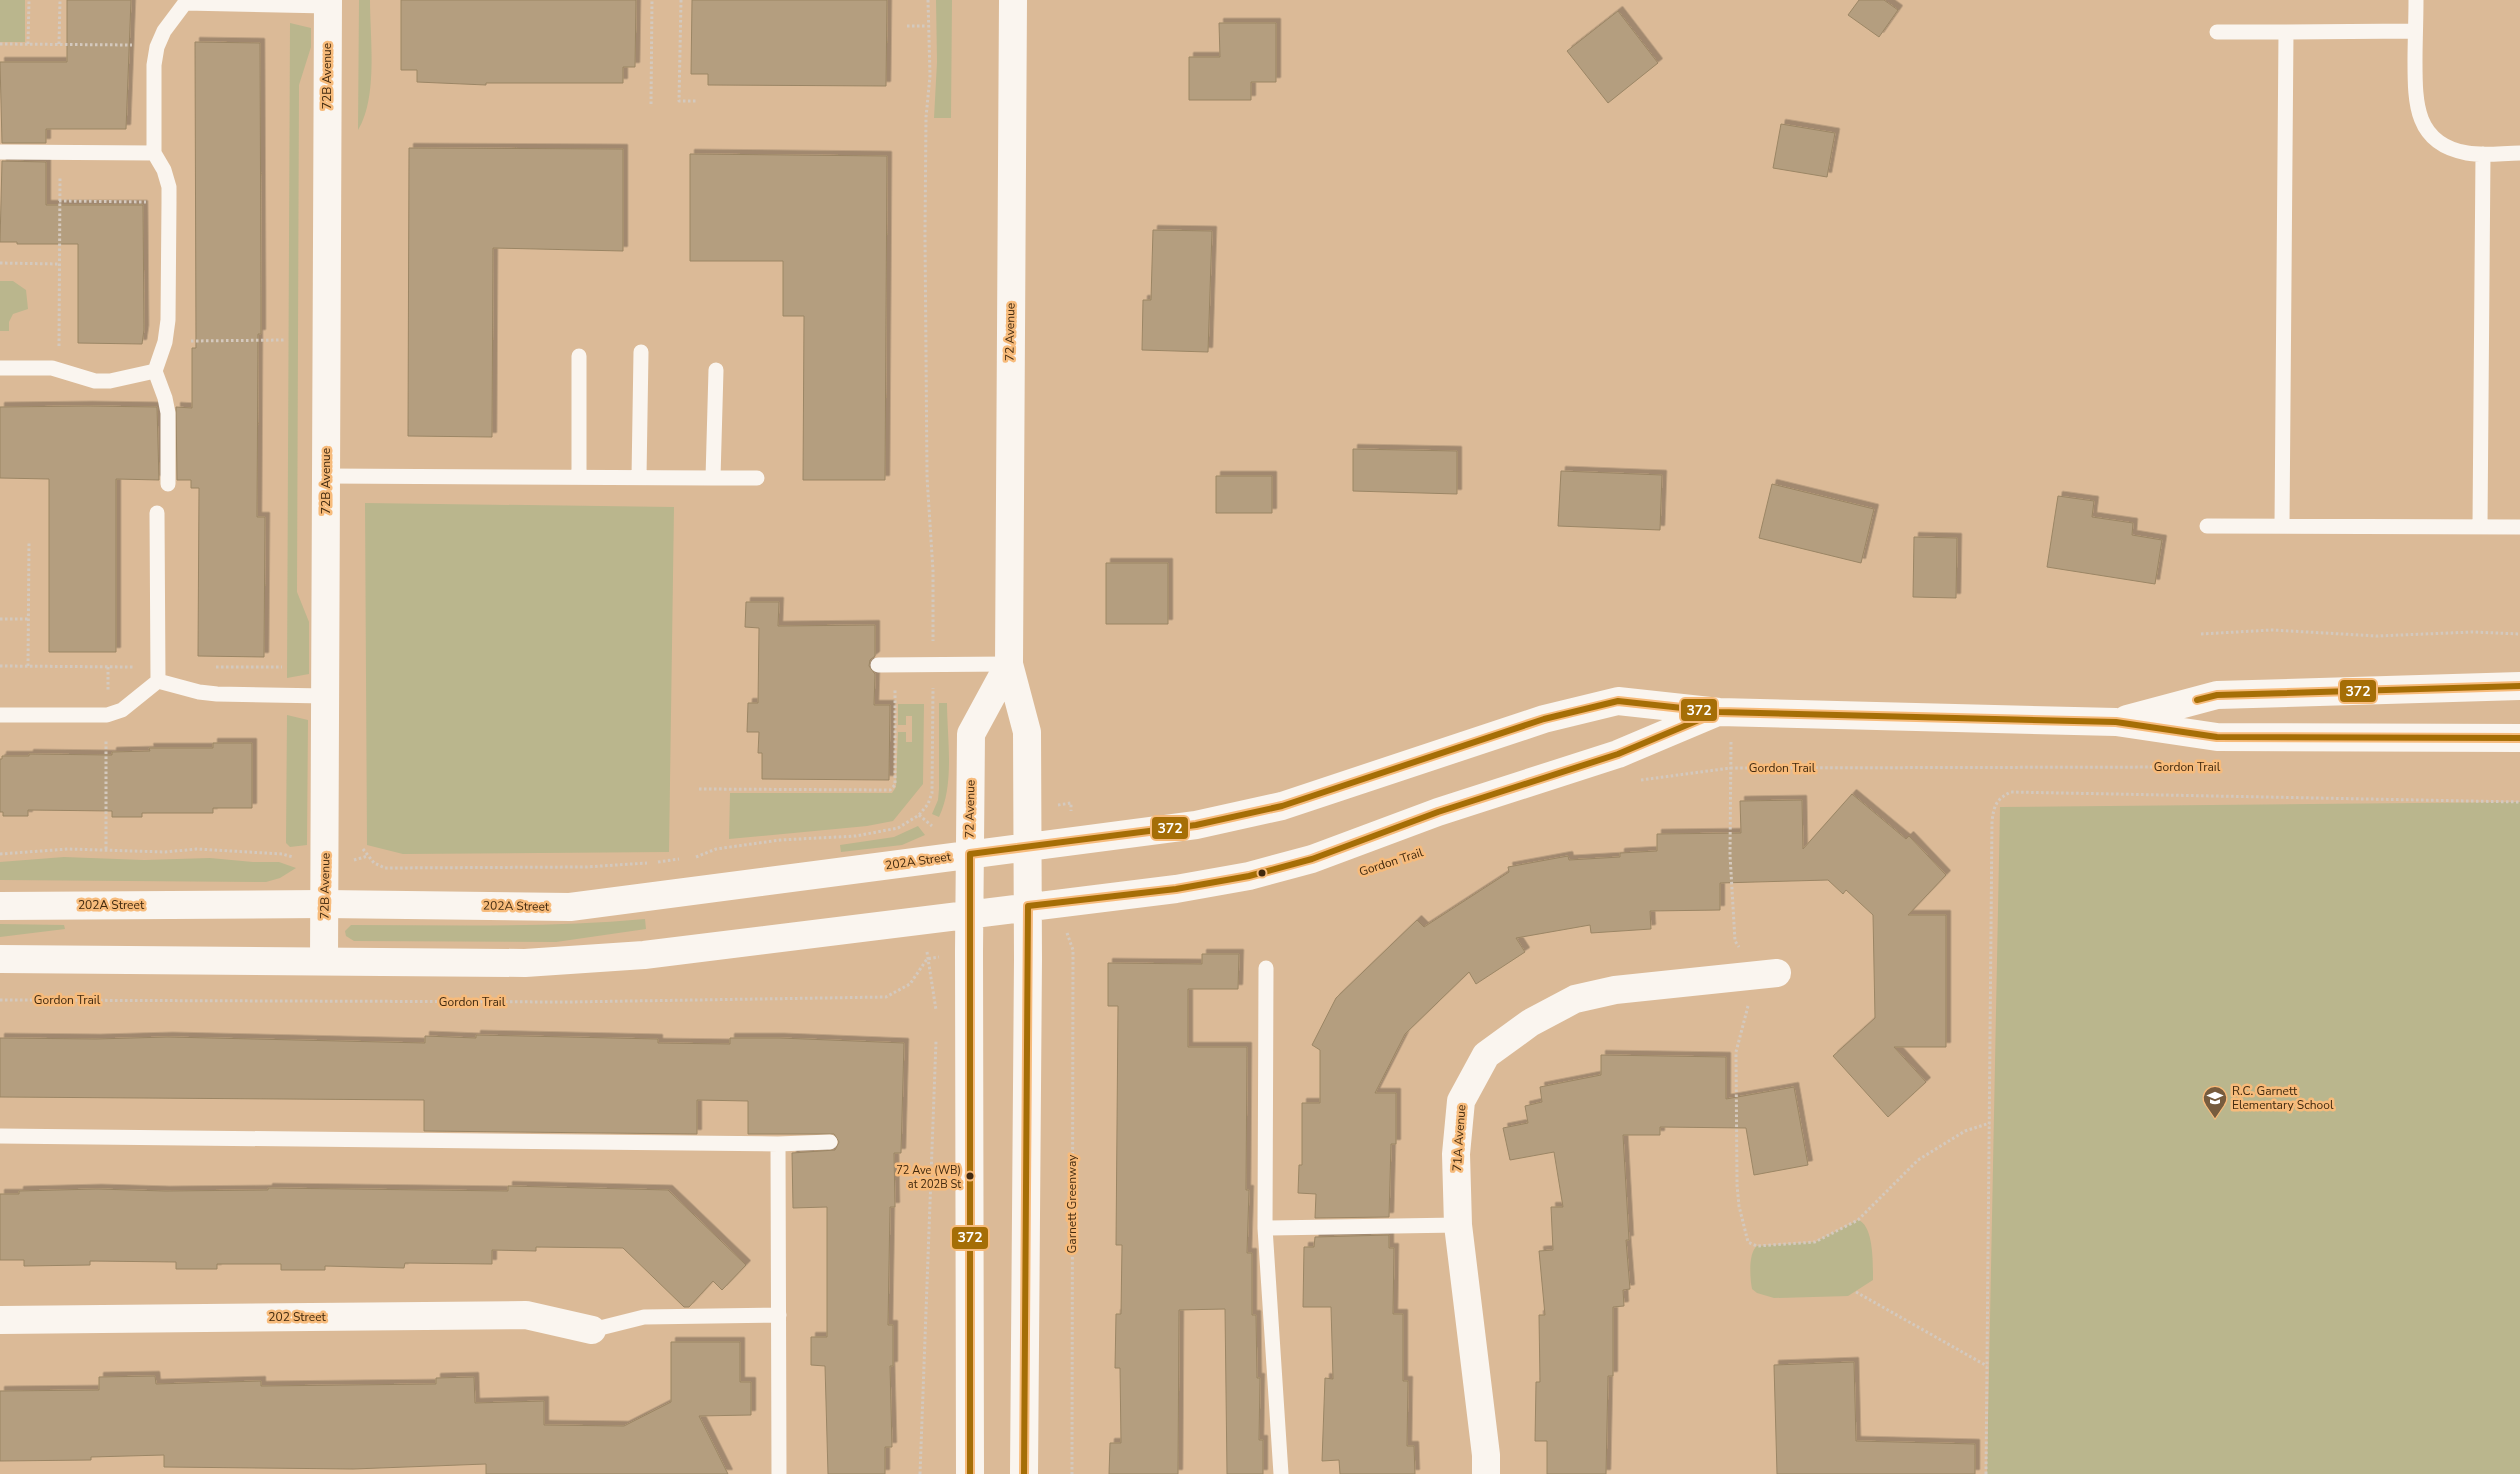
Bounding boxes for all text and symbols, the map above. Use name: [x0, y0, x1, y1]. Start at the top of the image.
street label: 72B Avenue: [319, 43, 335, 109]
street label: 72 Avenue: [1001, 303, 1019, 361]
street label: 72B Avenue: [318, 448, 334, 514]
line badge: 372: [2339, 679, 2377, 703]
text: 372: [2345, 682, 2371, 701]
line badge: 372: [1680, 698, 1718, 722]
text: 372: [1686, 701, 1712, 720]
street label: Gordon Trail: [2154, 759, 2221, 775]
street label: Gordon Trail: [1749, 760, 1816, 776]
street label: 72 Avenue: [961, 780, 979, 838]
line badge: 372: [1151, 816, 1189, 840]
text: 372: [1157, 819, 1183, 838]
street label: Gordon Trail: [1357, 844, 1425, 880]
street label: 202A Street: [884, 848, 953, 874]
street label: 72B Avenue: [316, 853, 334, 919]
unlabelled marker: [1257, 868, 1267, 878]
street label: 202A Street: [78, 897, 145, 913]
street label: 202A Street: [483, 897, 550, 915]
street label: Gordon Trail: [34, 992, 101, 1008]
street label: Gordon Trail: [439, 994, 506, 1010]
place label: R.C. Garnett Elementary School: [2232, 1083, 2334, 1113]
school or university icon: R.C. Garnett Elementary School: [2202, 1085, 2228, 1119]
street label: 71A Avenue: [1449, 1104, 1469, 1172]
street label: Garnett Greenway: [1064, 1154, 1080, 1253]
place label: 72 Ave (WB) at 202B St: [896, 1163, 961, 1192]
marker: 72 Ave (WB) at 202B St: [965, 1171, 975, 1181]
line badge: 372: [951, 1226, 989, 1250]
text: 372: [957, 1228, 983, 1247]
street label: 202 Street: [268, 1309, 327, 1325]

